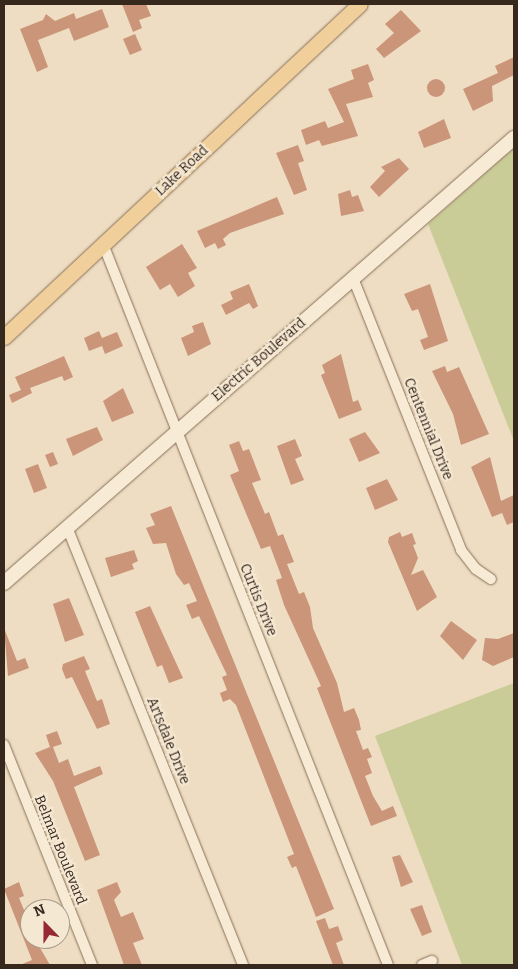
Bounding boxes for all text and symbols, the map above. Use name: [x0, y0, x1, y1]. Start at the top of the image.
street label: Lake Road: [152, 142, 212, 200]
street label: Electric Boulevard: [209, 315, 309, 405]
street label: Centennial Drive: [400, 376, 456, 482]
street label: Curtis Drive: [236, 561, 280, 639]
street label: Artsdale Drive: [143, 695, 193, 787]
street label: Belmar Boulevard: [30, 793, 90, 907]
north arrow: [20, 899, 70, 949]
text: N: [31, 901, 48, 920]

